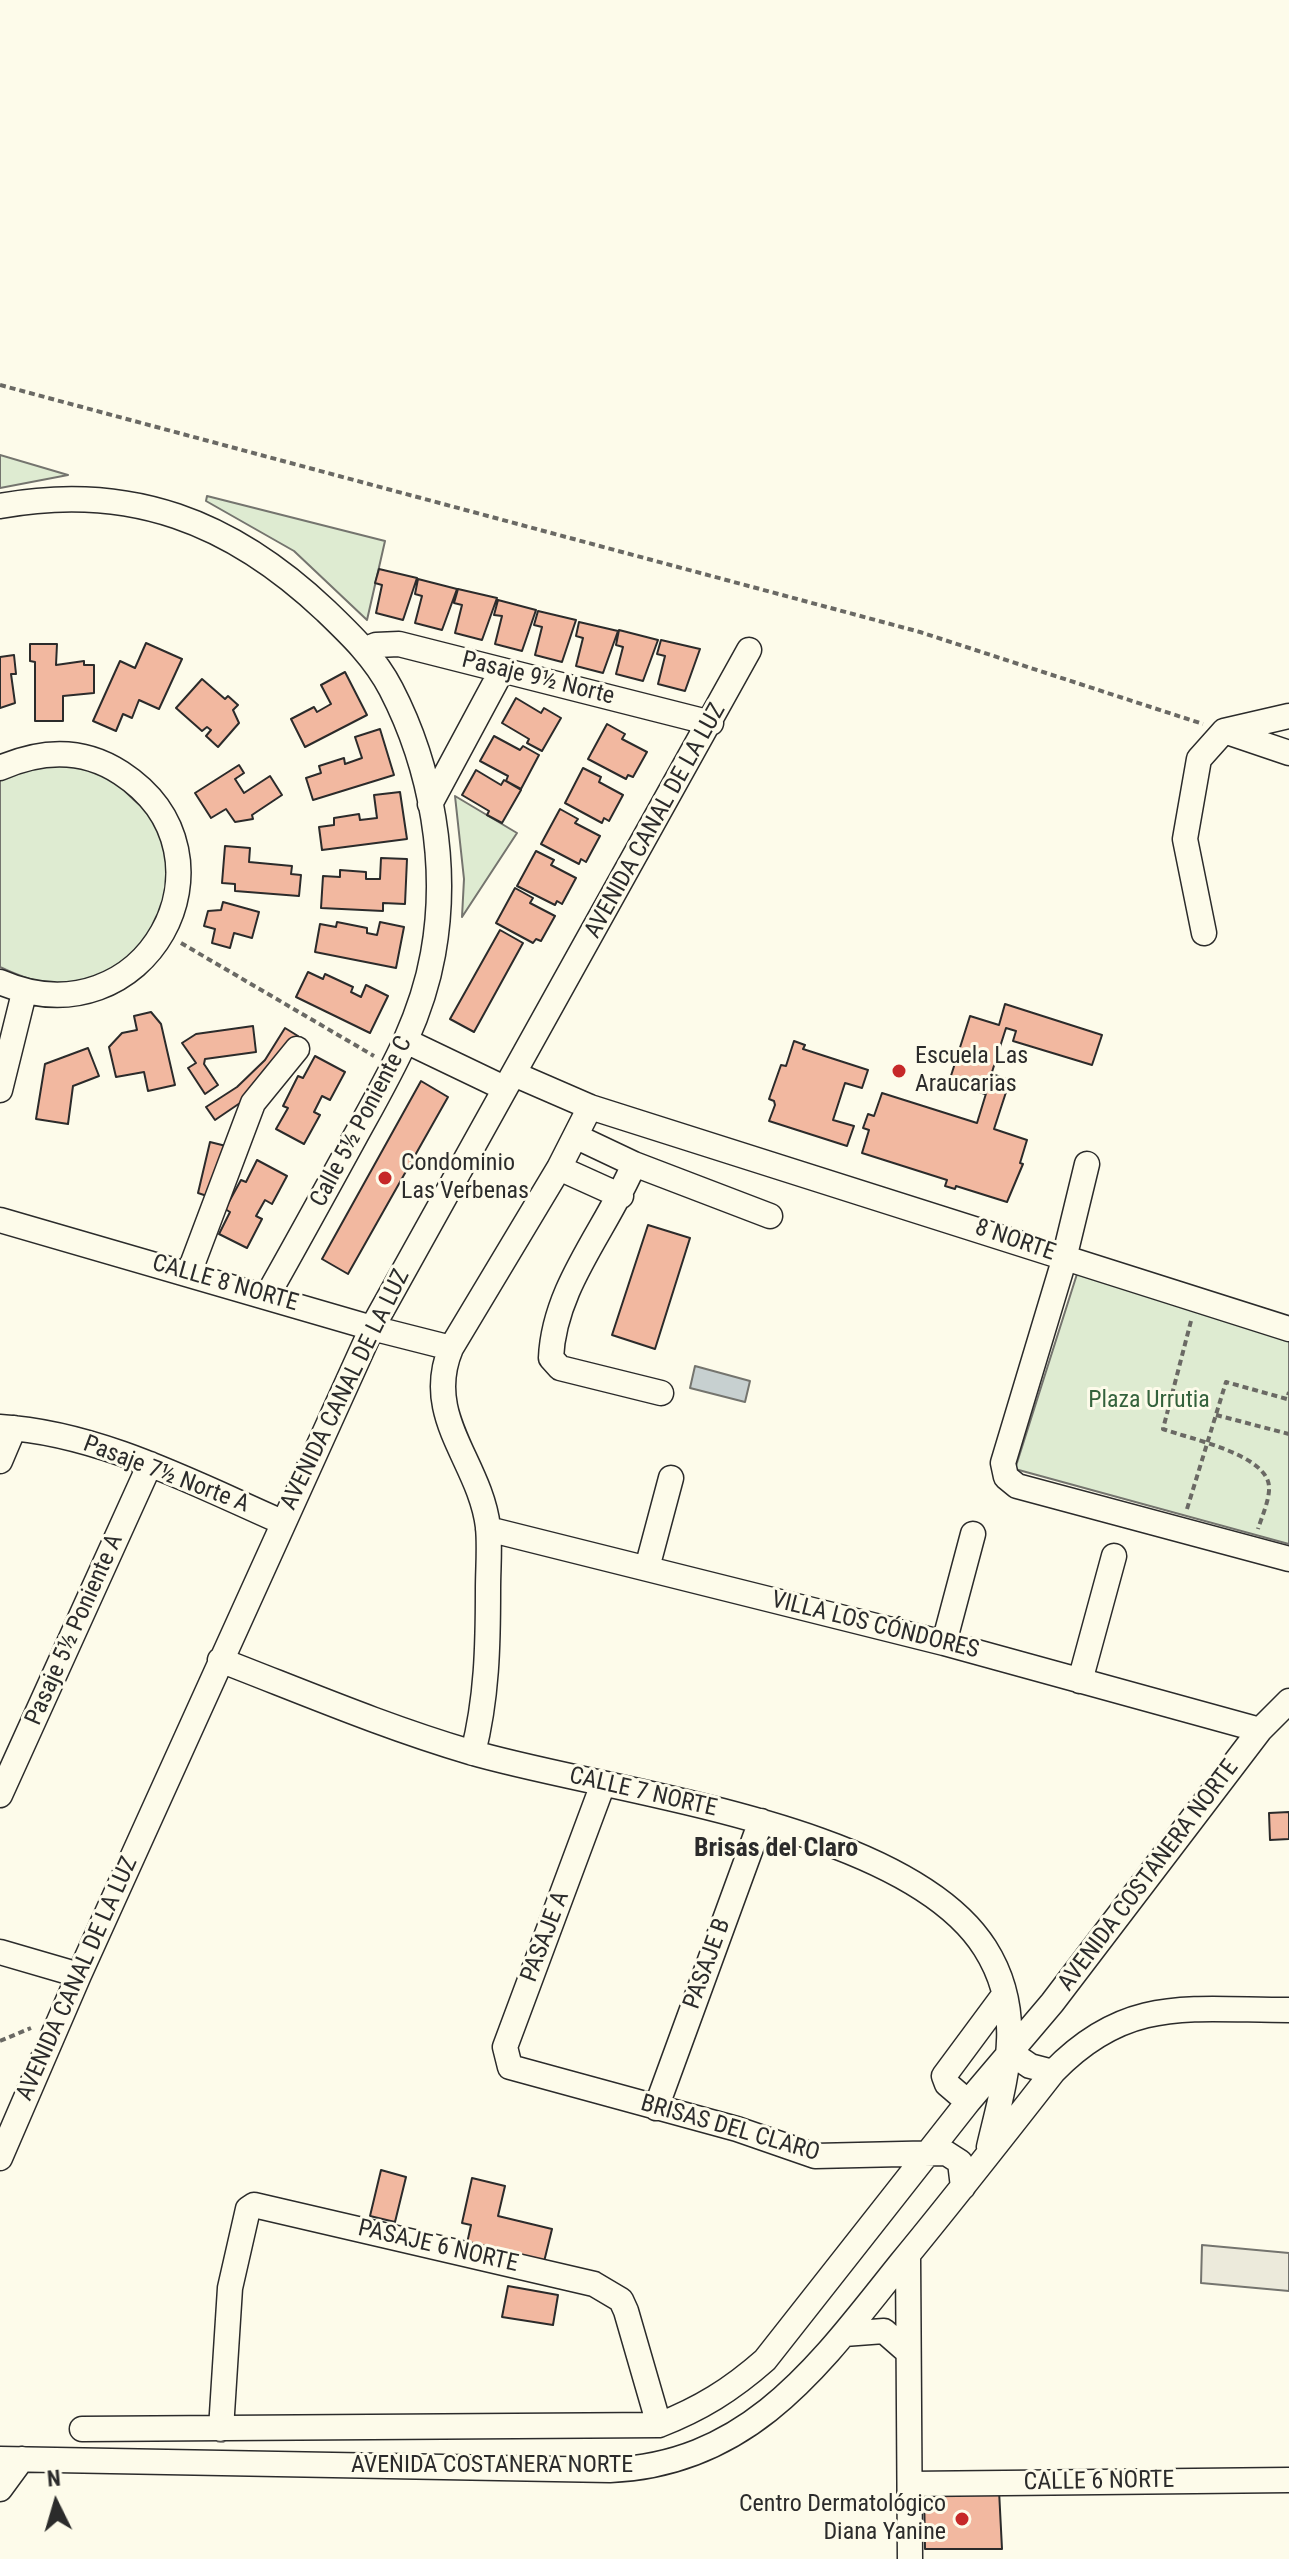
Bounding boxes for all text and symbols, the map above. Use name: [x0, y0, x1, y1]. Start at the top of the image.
street label: Pasaje 9½ Norte: [459, 646, 617, 712]
street label: AVENIDA CANAL DE LA LUZ: [579, 699, 733, 943]
street label: Calle 5½ Poniente C: [305, 1032, 419, 1212]
place label: Escuela Las Araucarias: [915, 1043, 1028, 1099]
marker: Escuela Las Araucarias: [890, 1062, 908, 1080]
place label: Condominio Las Verbenas: [401, 1150, 529, 1206]
marker: Condominio Las Verbenas: [376, 1169, 394, 1187]
street label: 8 NORTE: [971, 1214, 1059, 1268]
street label: CALLE 8 NORTE: [149, 1249, 301, 1319]
street label: AVENIDA CANAL DE LA LUZ: [275, 1265, 417, 1515]
park label: Plaza Urrutia: [1088, 1387, 1210, 1415]
street label: Pasaje 7½ Norte A: [79, 1430, 253, 1520]
street label: Pasaje 5½ Poniente A: [20, 1530, 130, 1730]
street label: VILLA LOS CÓNDORES: [768, 1586, 982, 1666]
street label: AVENIDA COSTANERA NORTE: [1053, 1755, 1245, 1997]
street label: CALLE 7 NORTE: [566, 1762, 720, 1824]
district label: Brisas del Claro: [694, 1833, 858, 1865]
street label: AVENIDA CANAL DE LA LUZ: [11, 1853, 145, 2105]
street label: PASAJE A: [516, 1888, 576, 1986]
street label: PASAJE B: [678, 1915, 738, 2013]
street label: BRISAS DEL CLARO: [637, 2090, 823, 2168]
street label: PASAJE 6 NORTE: [355, 2215, 521, 2279]
street label: AVENIDA COSTANERA NORTE: [351, 2452, 633, 2480]
north arrow: [16, 2463, 96, 2543]
text: N: [46, 2466, 62, 2492]
street label: CALLE 6 NORTE: [1023, 2466, 1175, 2498]
place label: Centro Dermatológico Diana Yanine: [739, 2491, 946, 2547]
marker: Centro Dermatológico Diana Yanine: [953, 2510, 971, 2528]

